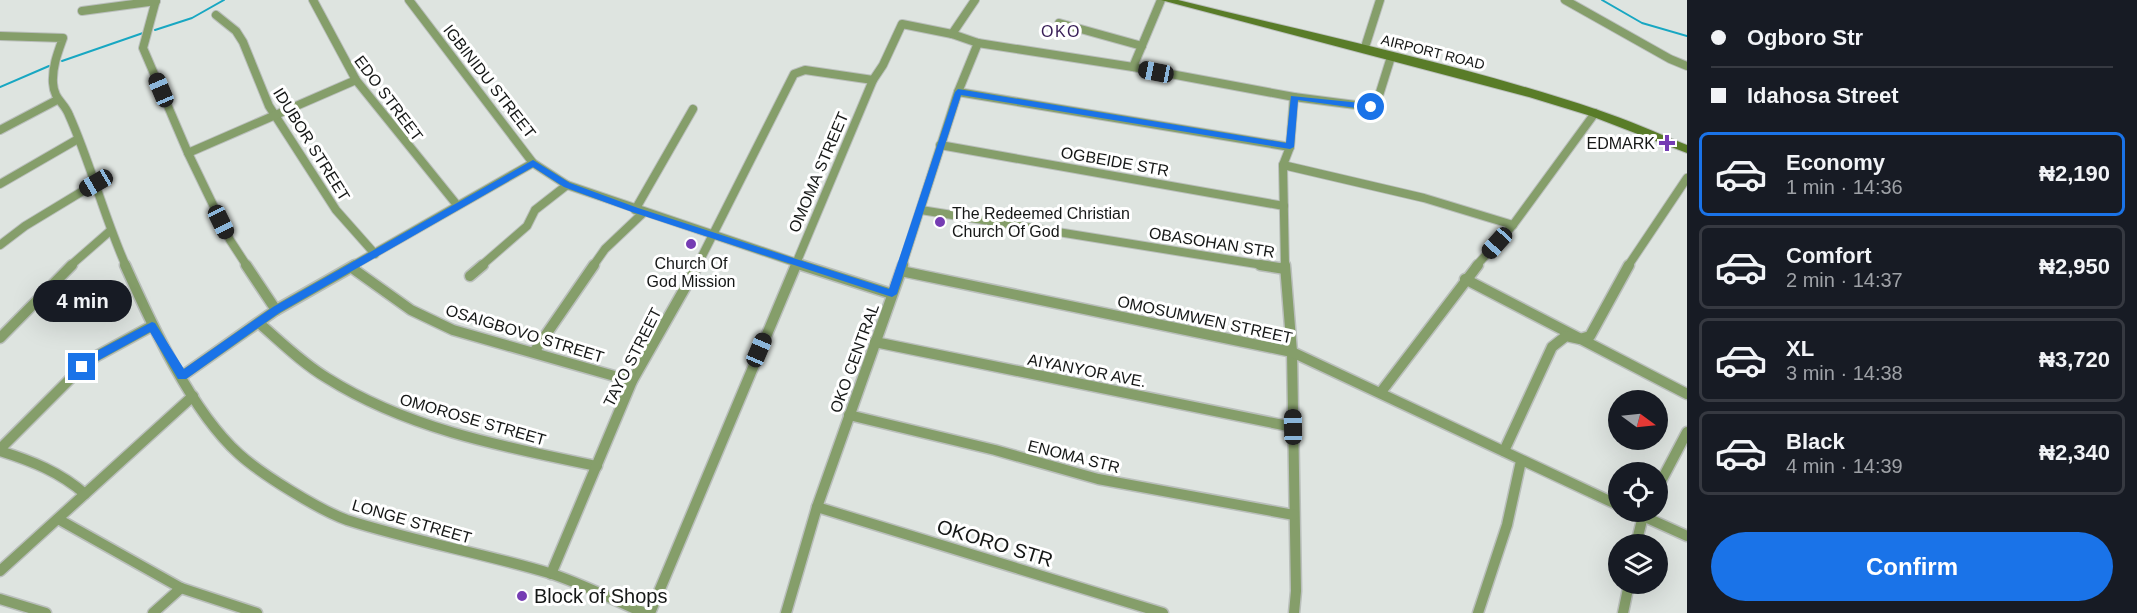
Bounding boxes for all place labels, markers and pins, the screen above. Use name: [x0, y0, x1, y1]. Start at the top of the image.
place label: EDMARK: [1587, 135, 1655, 152]
marker: EDMARK: [1660, 136, 1674, 150]
place label: The Redeemed Christian Church Of God: [952, 205, 1130, 240]
marker: The Redeemed Christian Church Of God: [933, 215, 947, 229]
marker: Church Of God Mission: [684, 237, 698, 251]
place label: Church Of God Mission: [647, 255, 735, 290]
place label: Block of Shops: [534, 585, 667, 607]
marker: Block of Shops: [515, 589, 529, 603]

